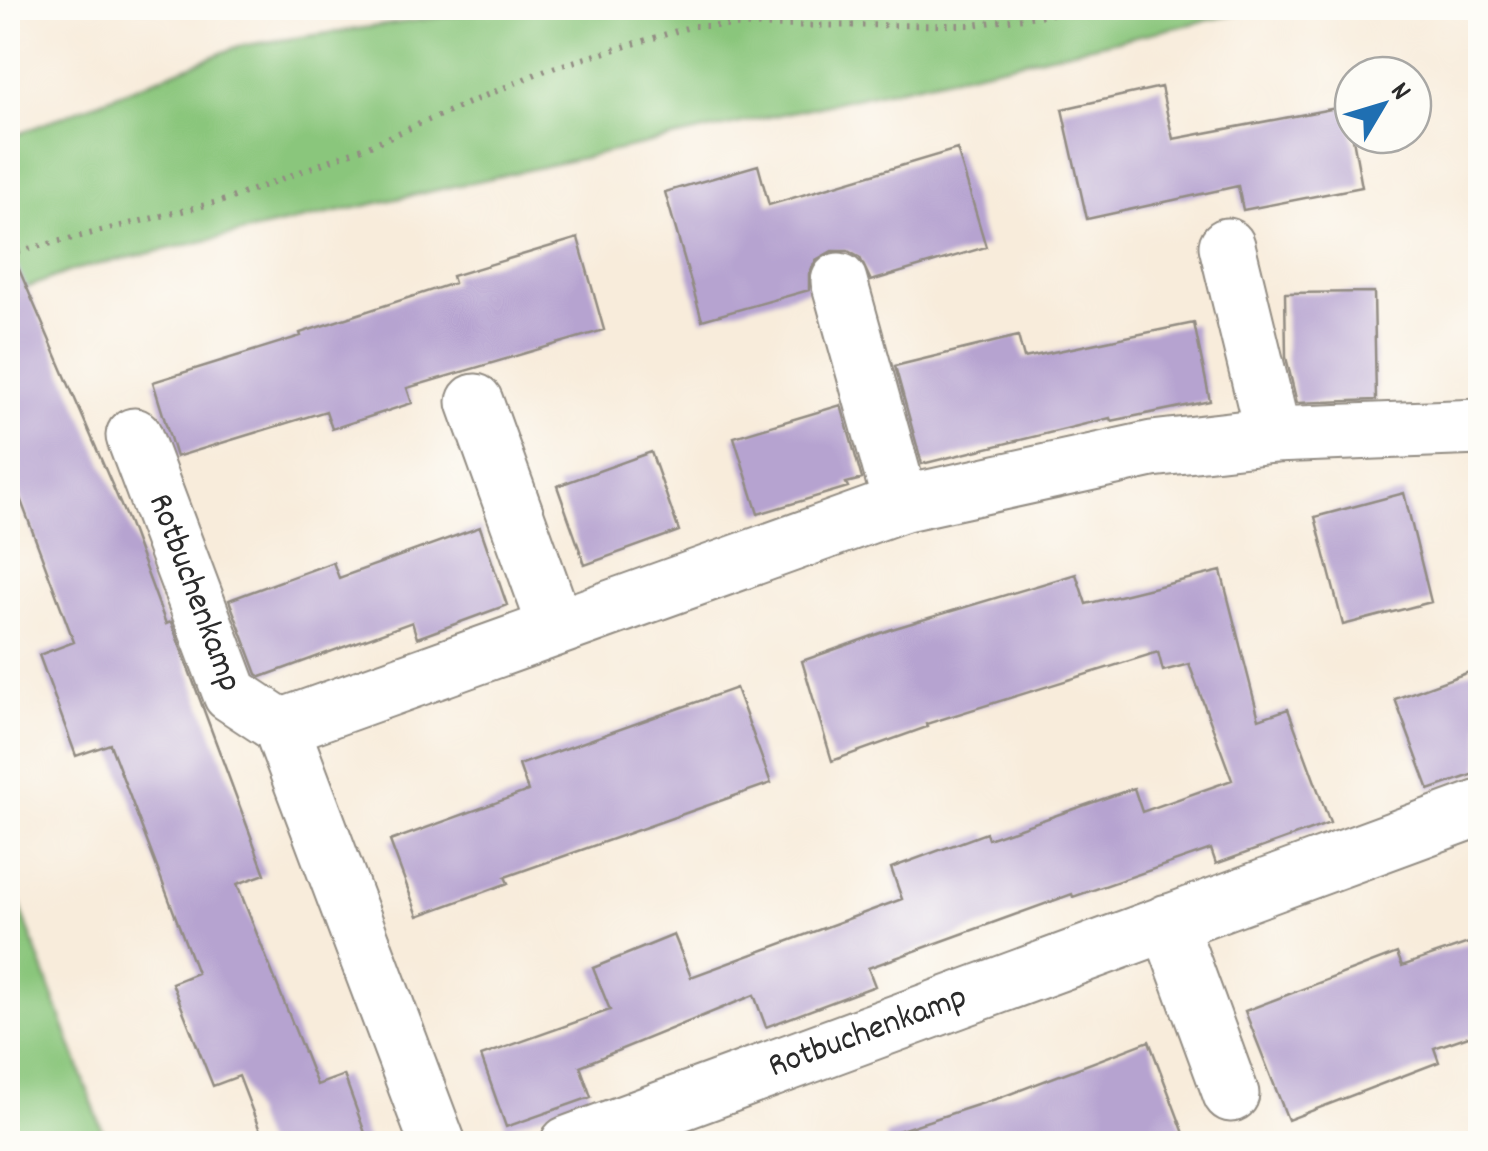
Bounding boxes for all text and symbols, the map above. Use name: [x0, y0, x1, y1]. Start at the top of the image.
north arrow: [1333, 55, 1433, 155]
text: N: [1379, 75, 1419, 110]
street label: Rotbuchenkamp: [133, 487, 253, 700]
street label: Rotbuchenkamp: [762, 974, 975, 1093]

